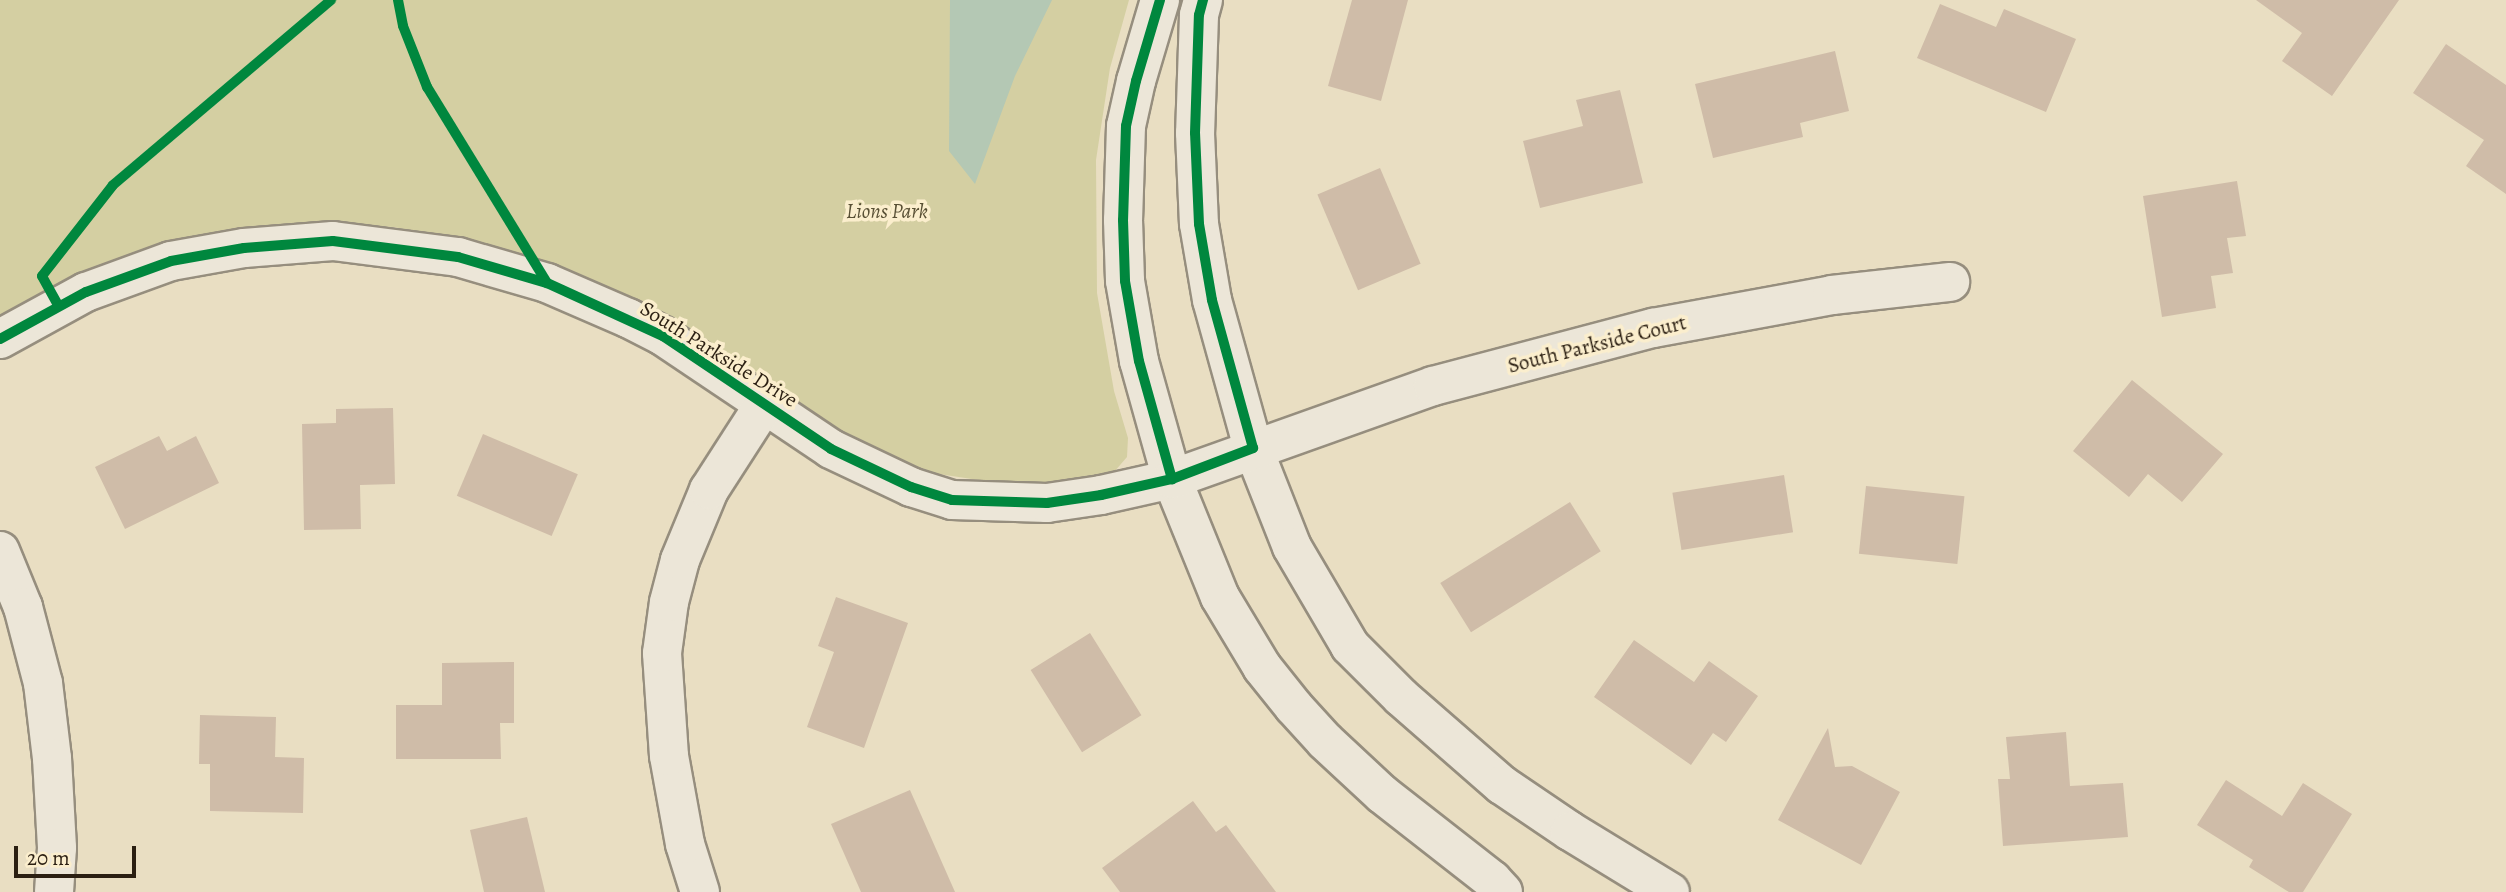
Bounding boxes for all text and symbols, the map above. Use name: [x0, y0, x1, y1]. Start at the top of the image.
park label: Lions Park: [846, 198, 928, 224]
street label: South Parkside Drive: [636, 295, 802, 413]
street label: South Parkside Court: [1505, 310, 1689, 378]
scale bar: [18, 832, 140, 876]
text: 20 m: [27, 844, 70, 872]

